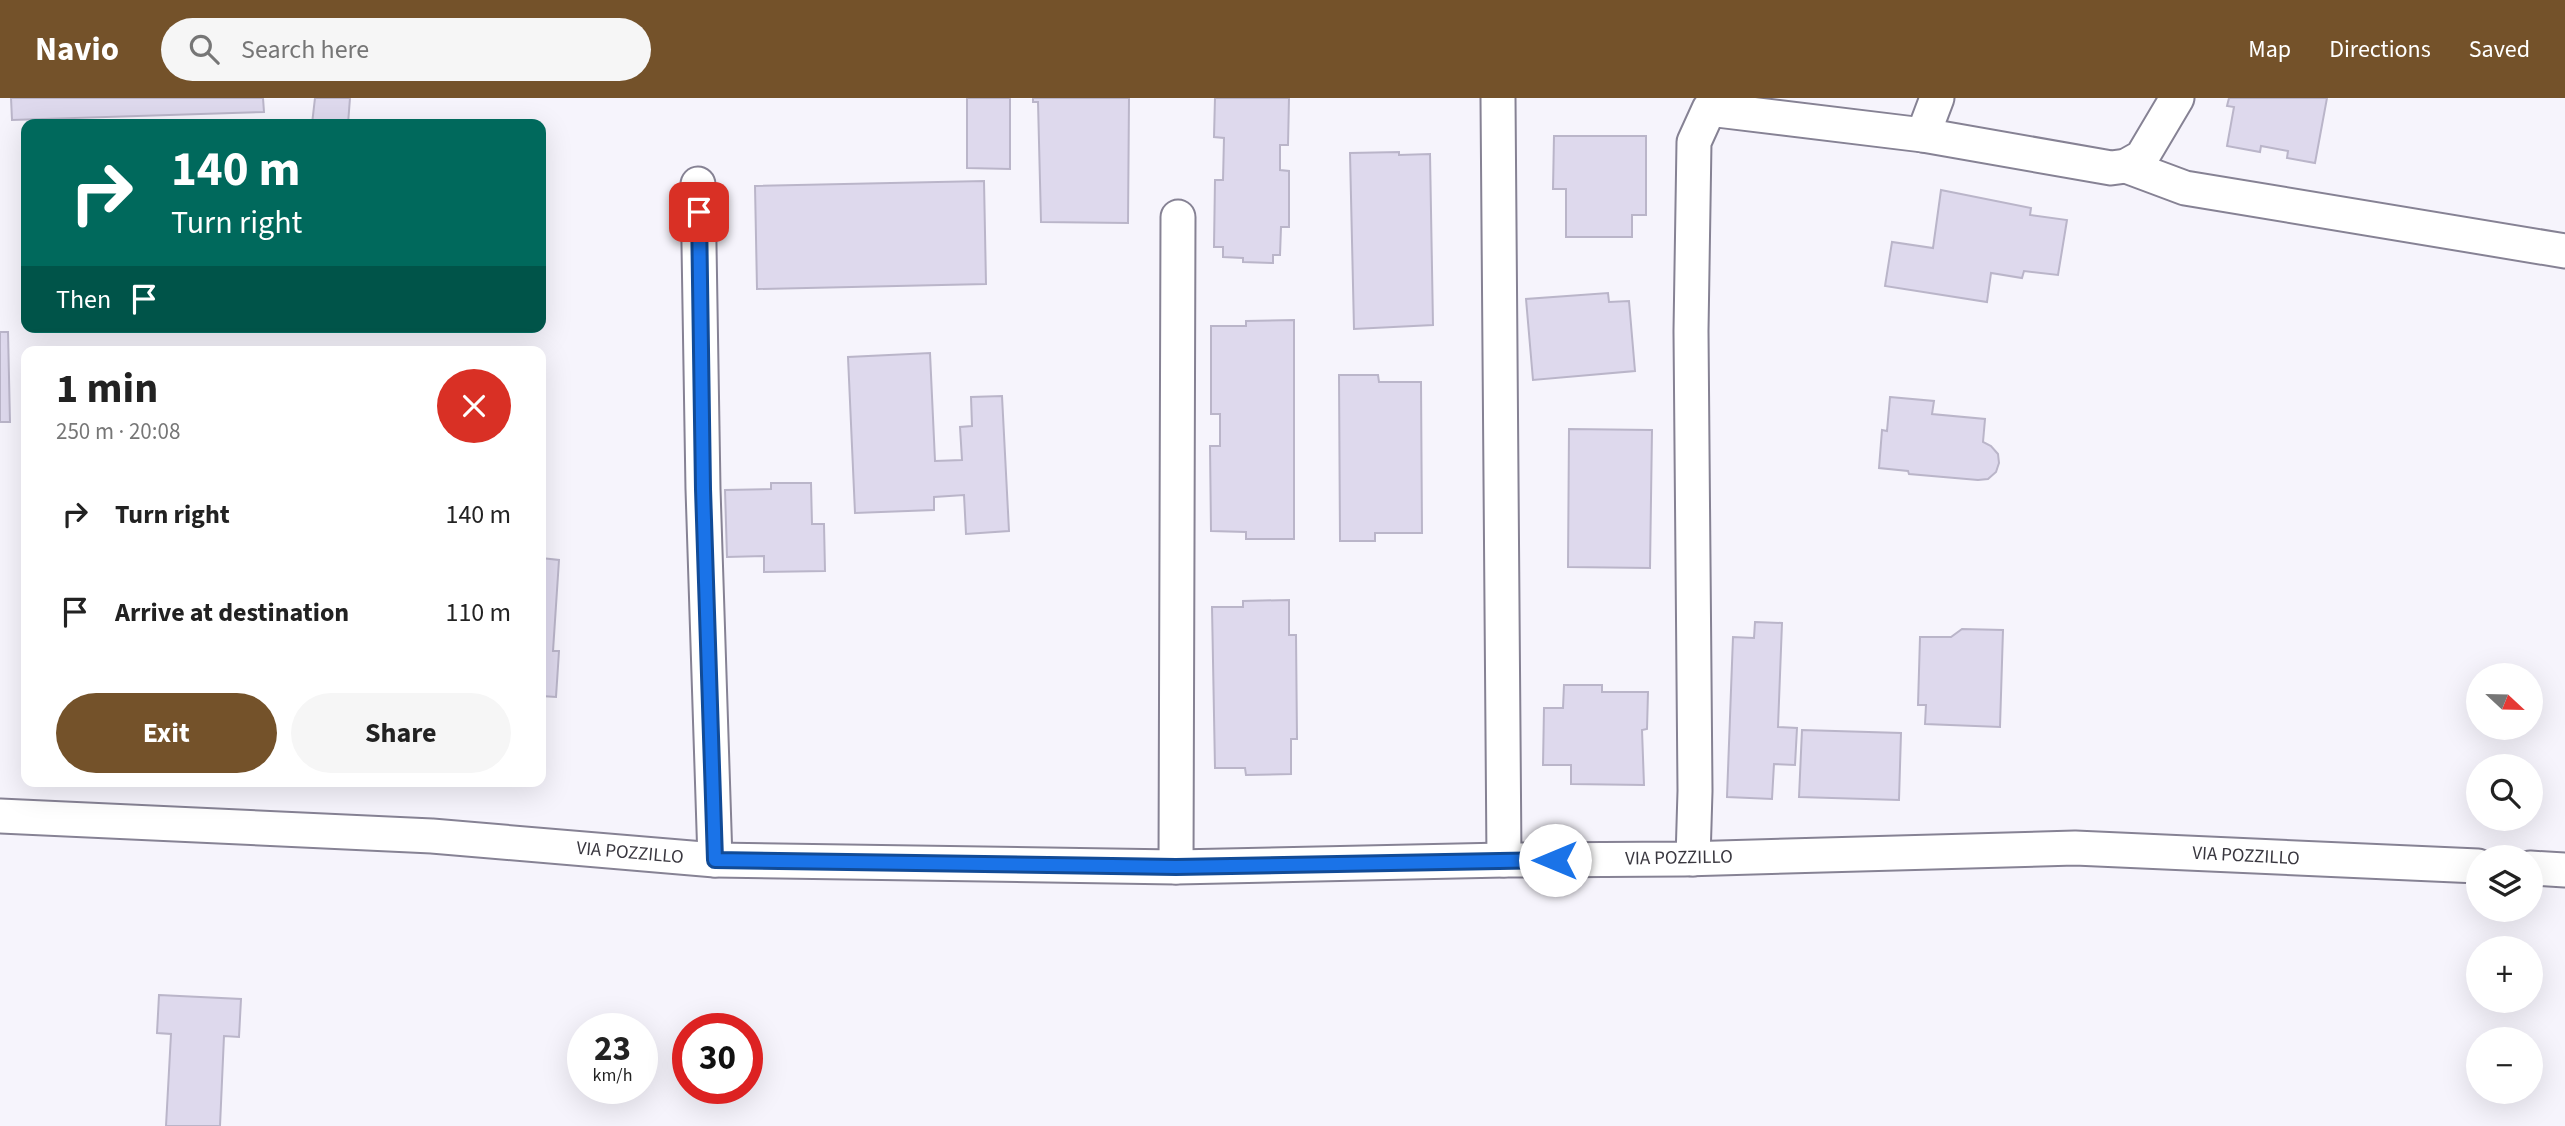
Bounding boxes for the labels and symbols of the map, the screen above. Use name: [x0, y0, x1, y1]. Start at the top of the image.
pin: [669, 182, 729, 242]
north arrow: [2466, 663, 2543, 740]
position arrow: [1518, 823, 1592, 897]
street label: VIA POZZILLO: [575, 835, 685, 871]
street label: VIA POZZILLO: [2192, 840, 2300, 872]
street label: VIA POZZILLO: [1625, 844, 1733, 872]
speed limit sign: 30: [672, 1013, 763, 1104]

